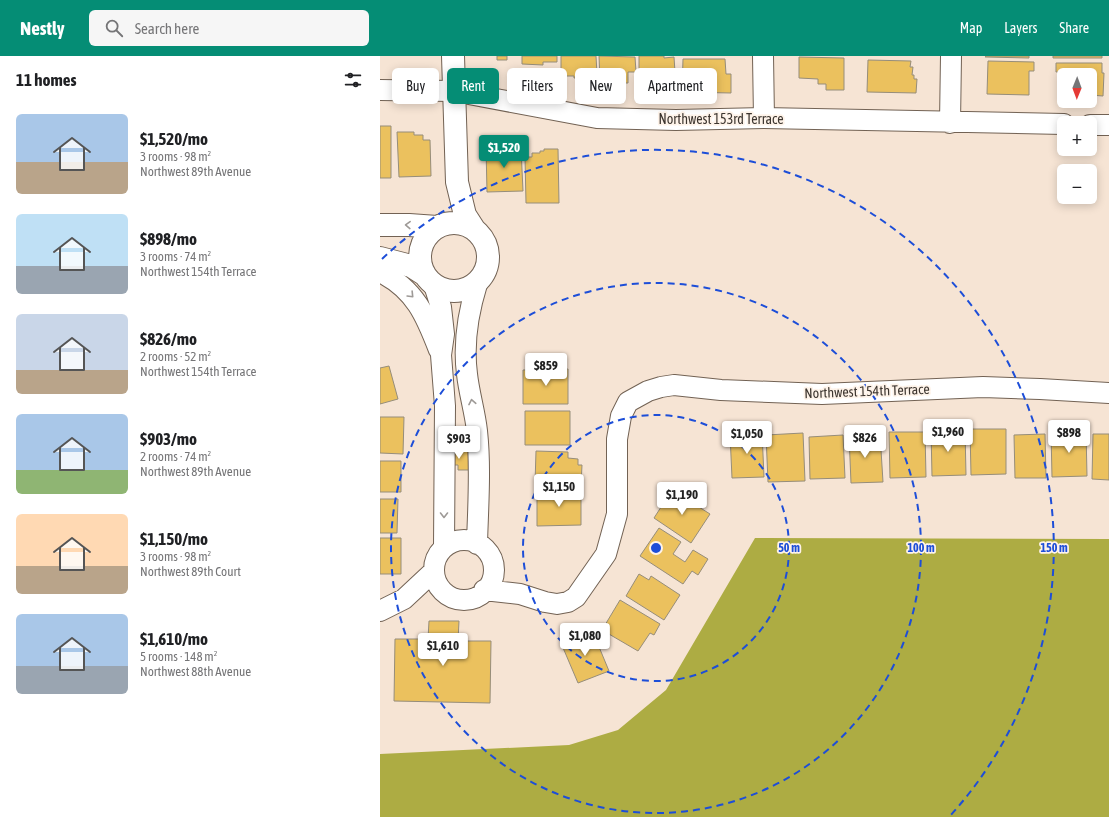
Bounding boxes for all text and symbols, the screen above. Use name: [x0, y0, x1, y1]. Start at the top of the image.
search box: [89, 10, 369, 46]
text: Nestly: [20, 17, 65, 39]
icon: search: [103, 17, 125, 39]
text: Search here: [135, 20, 199, 37]
text: Map: [960, 20, 982, 36]
text: Layers: [1004, 20, 1037, 36]
text: Share: [1059, 20, 1089, 36]
chip: Buy: [392, 68, 439, 104]
chip: Rent: [447, 68, 499, 104]
chip: Filters: [507, 68, 567, 104]
chip: New: [575, 68, 626, 104]
chip: Apartment: [634, 68, 717, 104]
north arrow: [1057, 68, 1097, 108]
map controls: [1057, 68, 1097, 204]
icon: filters: [342, 69, 364, 91]
text: 11 homes: [16, 70, 77, 90]
street label: Northwest 153rd Terrace: [658, 111, 784, 127]
button: +: [1057, 116, 1097, 156]
text: $1,520/mo: [140, 129, 208, 149]
icon: home: [48, 130, 96, 178]
pin: $1,520: [471, 135, 537, 169]
text: $1,520: [488, 140, 520, 155]
text: 3 rooms · 98 m²: [140, 149, 211, 164]
text: Northwest 89th Avenue: [140, 164, 251, 179]
button: −: [1057, 164, 1097, 204]
one-way arrow: [405, 221, 411, 229]
text: $898/mo: [140, 229, 197, 249]
icon: home: [48, 230, 96, 278]
text: 3 rooms · 74 m²: [140, 249, 211, 264]
text: Northwest 154th Terrace: [140, 264, 256, 279]
one-way arrow: [406, 290, 414, 298]
text: $826/mo: [140, 329, 197, 349]
icon: home: [48, 330, 96, 378]
text: 2 rooms · 52 m²: [140, 349, 211, 364]
pin: $859: [522, 353, 570, 387]
text: $859: [534, 358, 558, 373]
text: Northwest 154th Terrace: [140, 364, 256, 379]
street label: Northwest 154th Terrace: [804, 381, 930, 401]
one-way arrow: [468, 399, 476, 405]
pin: $1,960: [915, 419, 981, 453]
pin: $898: [1045, 420, 1093, 454]
pin: $1,050: [714, 421, 780, 455]
text: $1,960: [932, 424, 964, 439]
pin: $826: [841, 425, 889, 459]
text: $898: [1057, 425, 1081, 440]
pin: $903: [435, 426, 483, 460]
text: $1,050: [731, 426, 763, 441]
text: $903/mo: [140, 429, 197, 449]
icon: home: [48, 430, 96, 478]
text: $826: [853, 430, 877, 445]
text: $903: [447, 431, 471, 446]
text: 2 rooms · 74 m²: [140, 449, 211, 464]
text: Northwest 89th Avenue: [140, 464, 251, 479]
pin: $1,150: [526, 474, 592, 508]
text: $1,150: [543, 479, 575, 494]
pin: $1,190: [649, 482, 715, 516]
text: $1,190: [666, 487, 698, 502]
one-way arrow: [440, 512, 448, 518]
text: $1,150/mo: [140, 529, 208, 549]
icon: home: [48, 530, 96, 578]
centre of rings: [649, 541, 663, 555]
text: 50 m: [778, 541, 800, 555]
text: 100 m: [907, 541, 935, 555]
text: 150 m: [1040, 541, 1068, 555]
text: 3 rooms · 98 m²: [140, 549, 211, 564]
text: Northwest 89th Court: [140, 564, 241, 579]
pin: $1,080: [552, 623, 618, 657]
text: $1,080: [569, 628, 601, 643]
text: $1,610/mo: [140, 629, 208, 649]
icon: home: [48, 630, 96, 678]
pin: $1,610: [410, 633, 476, 667]
text: $1,610: [427, 638, 459, 653]
text: 5 rooms · 148 m²: [140, 649, 217, 664]
text: Northwest 88th Avenue: [140, 664, 251, 679]

